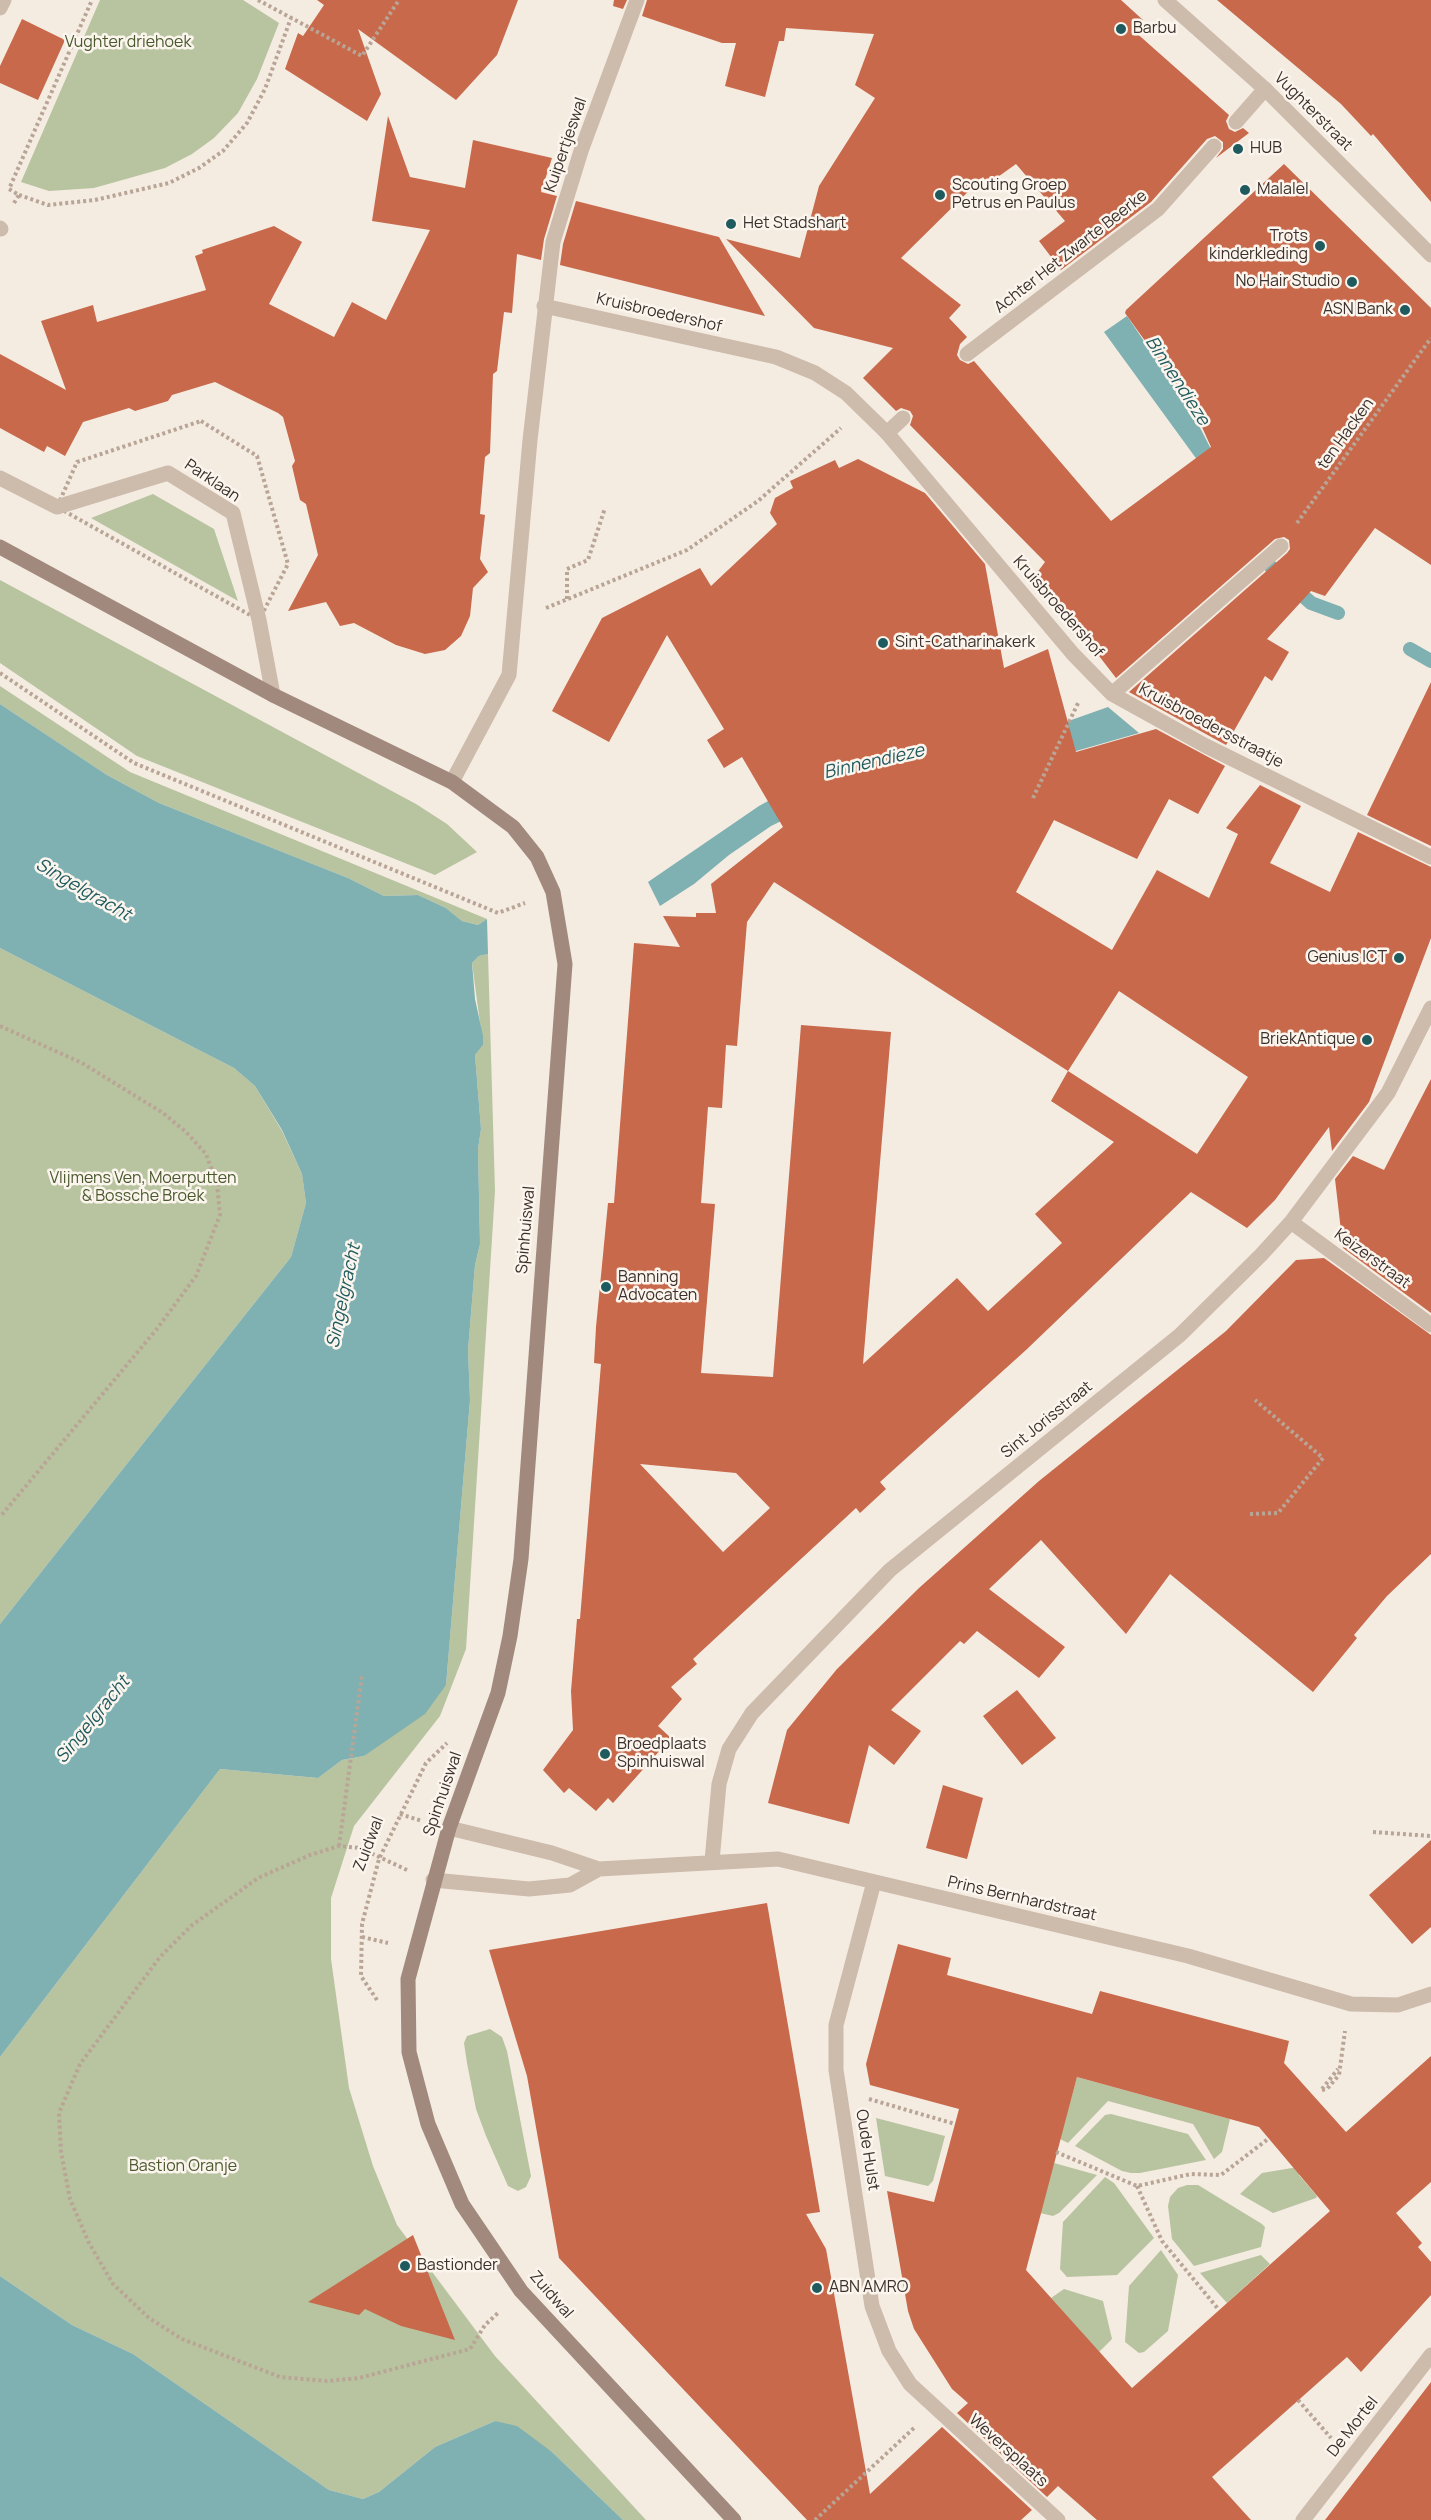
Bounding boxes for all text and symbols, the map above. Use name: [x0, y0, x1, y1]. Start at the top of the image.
place label: Barbu: [1133, 19, 1176, 39]
marker: Barbu: [1114, 22, 1128, 36]
park label: Vughter driehoek: [65, 33, 191, 53]
street label: Vughterstraat: [1270, 69, 1356, 155]
street label: Kuipertjeswal: [541, 95, 591, 195]
place label: HUB: [1250, 139, 1282, 159]
marker: HUB: [1231, 142, 1245, 156]
place label: Scouting Groep Petrus en Paulus: [952, 176, 1075, 214]
place label: Malalel: [1257, 180, 1309, 200]
marker: Malalel: [1238, 183, 1252, 197]
street label: Achter Het Zwarte Beerke: [991, 187, 1151, 317]
marker: Scouting Groep Petrus en Paulus: [933, 188, 947, 202]
place label: Het Stadshart: [743, 214, 847, 234]
marker: Het Stadshart: [724, 217, 738, 231]
place label: Trots kinderkleding: [1209, 227, 1308, 265]
marker: Trots kinderkleding: [1313, 239, 1327, 253]
place label: No Hair Studio: [1235, 272, 1340, 292]
marker: No Hair Studio: [1345, 275, 1359, 289]
street label: Kruisbroedershof: [594, 289, 724, 337]
place label: ASN Bank: [1323, 300, 1393, 320]
marker: ASN Bank: [1398, 303, 1412, 317]
water label: Binnendieze: [1140, 332, 1214, 430]
street label: ten Hacken: [1314, 395, 1378, 473]
street label: Parklaan: [181, 455, 243, 507]
street label: Kruisbroedershof: [1009, 552, 1107, 662]
place label: Sint-Catharinakerk: [895, 633, 1035, 653]
marker: Sint-Catharinakerk: [876, 636, 890, 650]
street label: Kruisbroedersstraatje: [1135, 680, 1287, 772]
water label: Binnendieze: [822, 740, 926, 784]
water label: Singelgracht: [32, 854, 134, 926]
place label: Genius ICT: [1308, 948, 1387, 968]
marker: Genius ICT: [1392, 951, 1406, 965]
place label: BriekAntique: [1260, 1030, 1355, 1050]
marker: BriekAntique: [1360, 1033, 1374, 1047]
park label: Vlijmens Ven, Moerputten & Bossche Broek: [50, 1169, 236, 1207]
street label: Spinhuiswal: [513, 1185, 539, 1275]
street label: Keizerstraat: [1330, 1225, 1414, 1293]
water label: Singelgracht: [322, 1242, 366, 1350]
place label: Banning Advocaten: [618, 1268, 697, 1306]
marker: Banning Advocaten: [599, 1280, 613, 1294]
street label: Sint Jorisstraat: [997, 1377, 1097, 1463]
water label: Singelgracht: [51, 1672, 135, 1768]
place label: Broedplaats Spinhuiswal: [617, 1735, 707, 1773]
marker: Broedplaats Spinhuiswal: [598, 1747, 612, 1761]
street label: Spinhuiswal: [420, 1749, 466, 1839]
street label: Zuidwal: [350, 1814, 388, 1874]
street label: Prins Bernhardstraat: [945, 1872, 1099, 1926]
street label: Oude Hulst: [851, 2108, 883, 2192]
park label: Bastion Oranje: [129, 2157, 237, 2177]
place label: Bastionder: [417, 2256, 498, 2276]
marker: Bastionder: [398, 2259, 412, 2273]
street label: Zuidwal: [525, 2267, 577, 2323]
place label: ABN AMRO: [829, 2278, 908, 2298]
marker: ABN AMRO: [810, 2281, 824, 2295]
street label: De Mortel: [1324, 2393, 1382, 2461]
street label: Weversplaats: [964, 2410, 1052, 2492]

